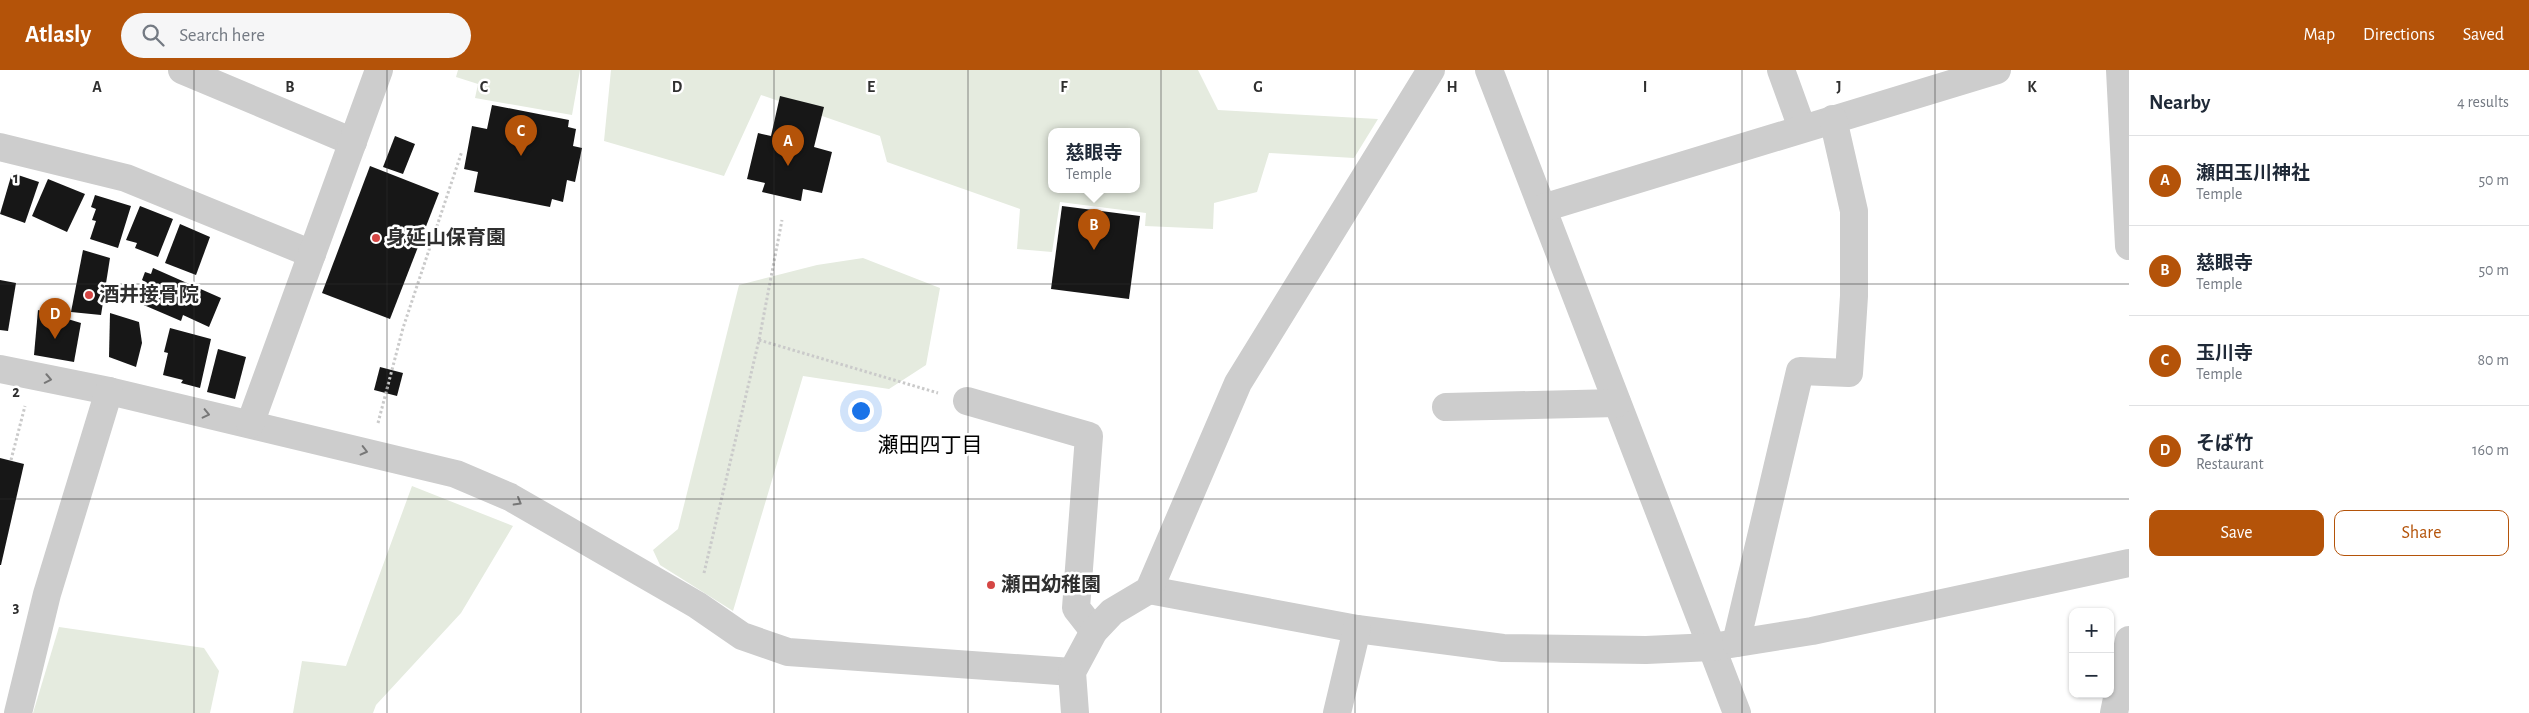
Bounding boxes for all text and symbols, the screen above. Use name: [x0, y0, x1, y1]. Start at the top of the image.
search box: [121, 13, 471, 58]
icon: search: [139, 21, 167, 49]
text: Atlasly: [25, 23, 91, 47]
text: Search here: [179, 26, 265, 45]
text: Map: [2304, 26, 2335, 44]
text: Directions: [2363, 26, 2435, 44]
text: Saved: [2463, 26, 2504, 44]
text: A: [92, 79, 102, 95]
text: B: [285, 79, 295, 95]
text: C: [480, 79, 489, 95]
text: D: [672, 79, 683, 95]
text: E: [867, 79, 875, 95]
text: F: [1060, 79, 1068, 95]
text: G: [1253, 79, 1263, 95]
text: H: [1446, 79, 1458, 95]
text: I: [1643, 79, 1647, 95]
text: J: [1836, 79, 1842, 95]
text: K: [2027, 79, 2037, 95]
text: Nearby: [2149, 92, 2210, 113]
text: 4 results: [2457, 94, 2509, 110]
pin: C: [505, 115, 537, 156]
pin: A: [772, 125, 804, 166]
popup: [1048, 128, 1140, 193]
text: 慈眼寺: [1065, 144, 1123, 163]
text: 瀬田玉川神社: [2196, 164, 2310, 183]
text: Temple: [1065, 166, 1112, 182]
text: 1: [13, 170, 19, 186]
text: A: [2160, 172, 2170, 188]
text: 50 m: [2478, 172, 2509, 188]
text: Temple: [2196, 186, 2242, 202]
pin: B: [1078, 209, 1110, 250]
place label: 身延山保育園: [386, 226, 506, 248]
marker: 身延山保育園: [370, 232, 382, 244]
text: 慈眼寺: [2196, 254, 2253, 273]
text: B: [2160, 262, 2170, 278]
text: 50 m: [2478, 262, 2509, 278]
text: Temple: [2196, 276, 2242, 292]
place label: 酒井接骨院: [99, 283, 199, 305]
marker: 酒井接骨院: [83, 289, 95, 301]
pin: D: [39, 298, 71, 339]
text: 玉川寺: [2196, 344, 2253, 363]
text: C: [2161, 352, 2169, 368]
text: 80 m: [2478, 352, 2509, 368]
text: Temple: [2196, 366, 2242, 382]
one-way arrow: [43, 373, 52, 383]
text: 2: [12, 384, 20, 400]
your location: [848, 398, 874, 424]
one-way arrow: [202, 408, 211, 419]
district label: 瀬田四丁目: [878, 434, 983, 456]
text: そば竹: [2196, 434, 2253, 453]
text: D: [2160, 442, 2170, 458]
text: 160 m: [2472, 442, 2509, 458]
one-way arrow: [360, 446, 368, 456]
text: Restaurant: [2196, 456, 2264, 472]
one-way arrow: [513, 495, 522, 505]
button: Save: [2149, 510, 2324, 556]
button: Share: [2334, 510, 2509, 556]
place label: 瀬田幼稚園: [1001, 573, 1101, 595]
marker: 瀬田幼稚園: [985, 579, 997, 591]
text: 3: [13, 599, 20, 615]
map controls: [2069, 608, 2114, 698]
button: +: [2069, 608, 2114, 653]
button: −: [2069, 653, 2114, 698]

